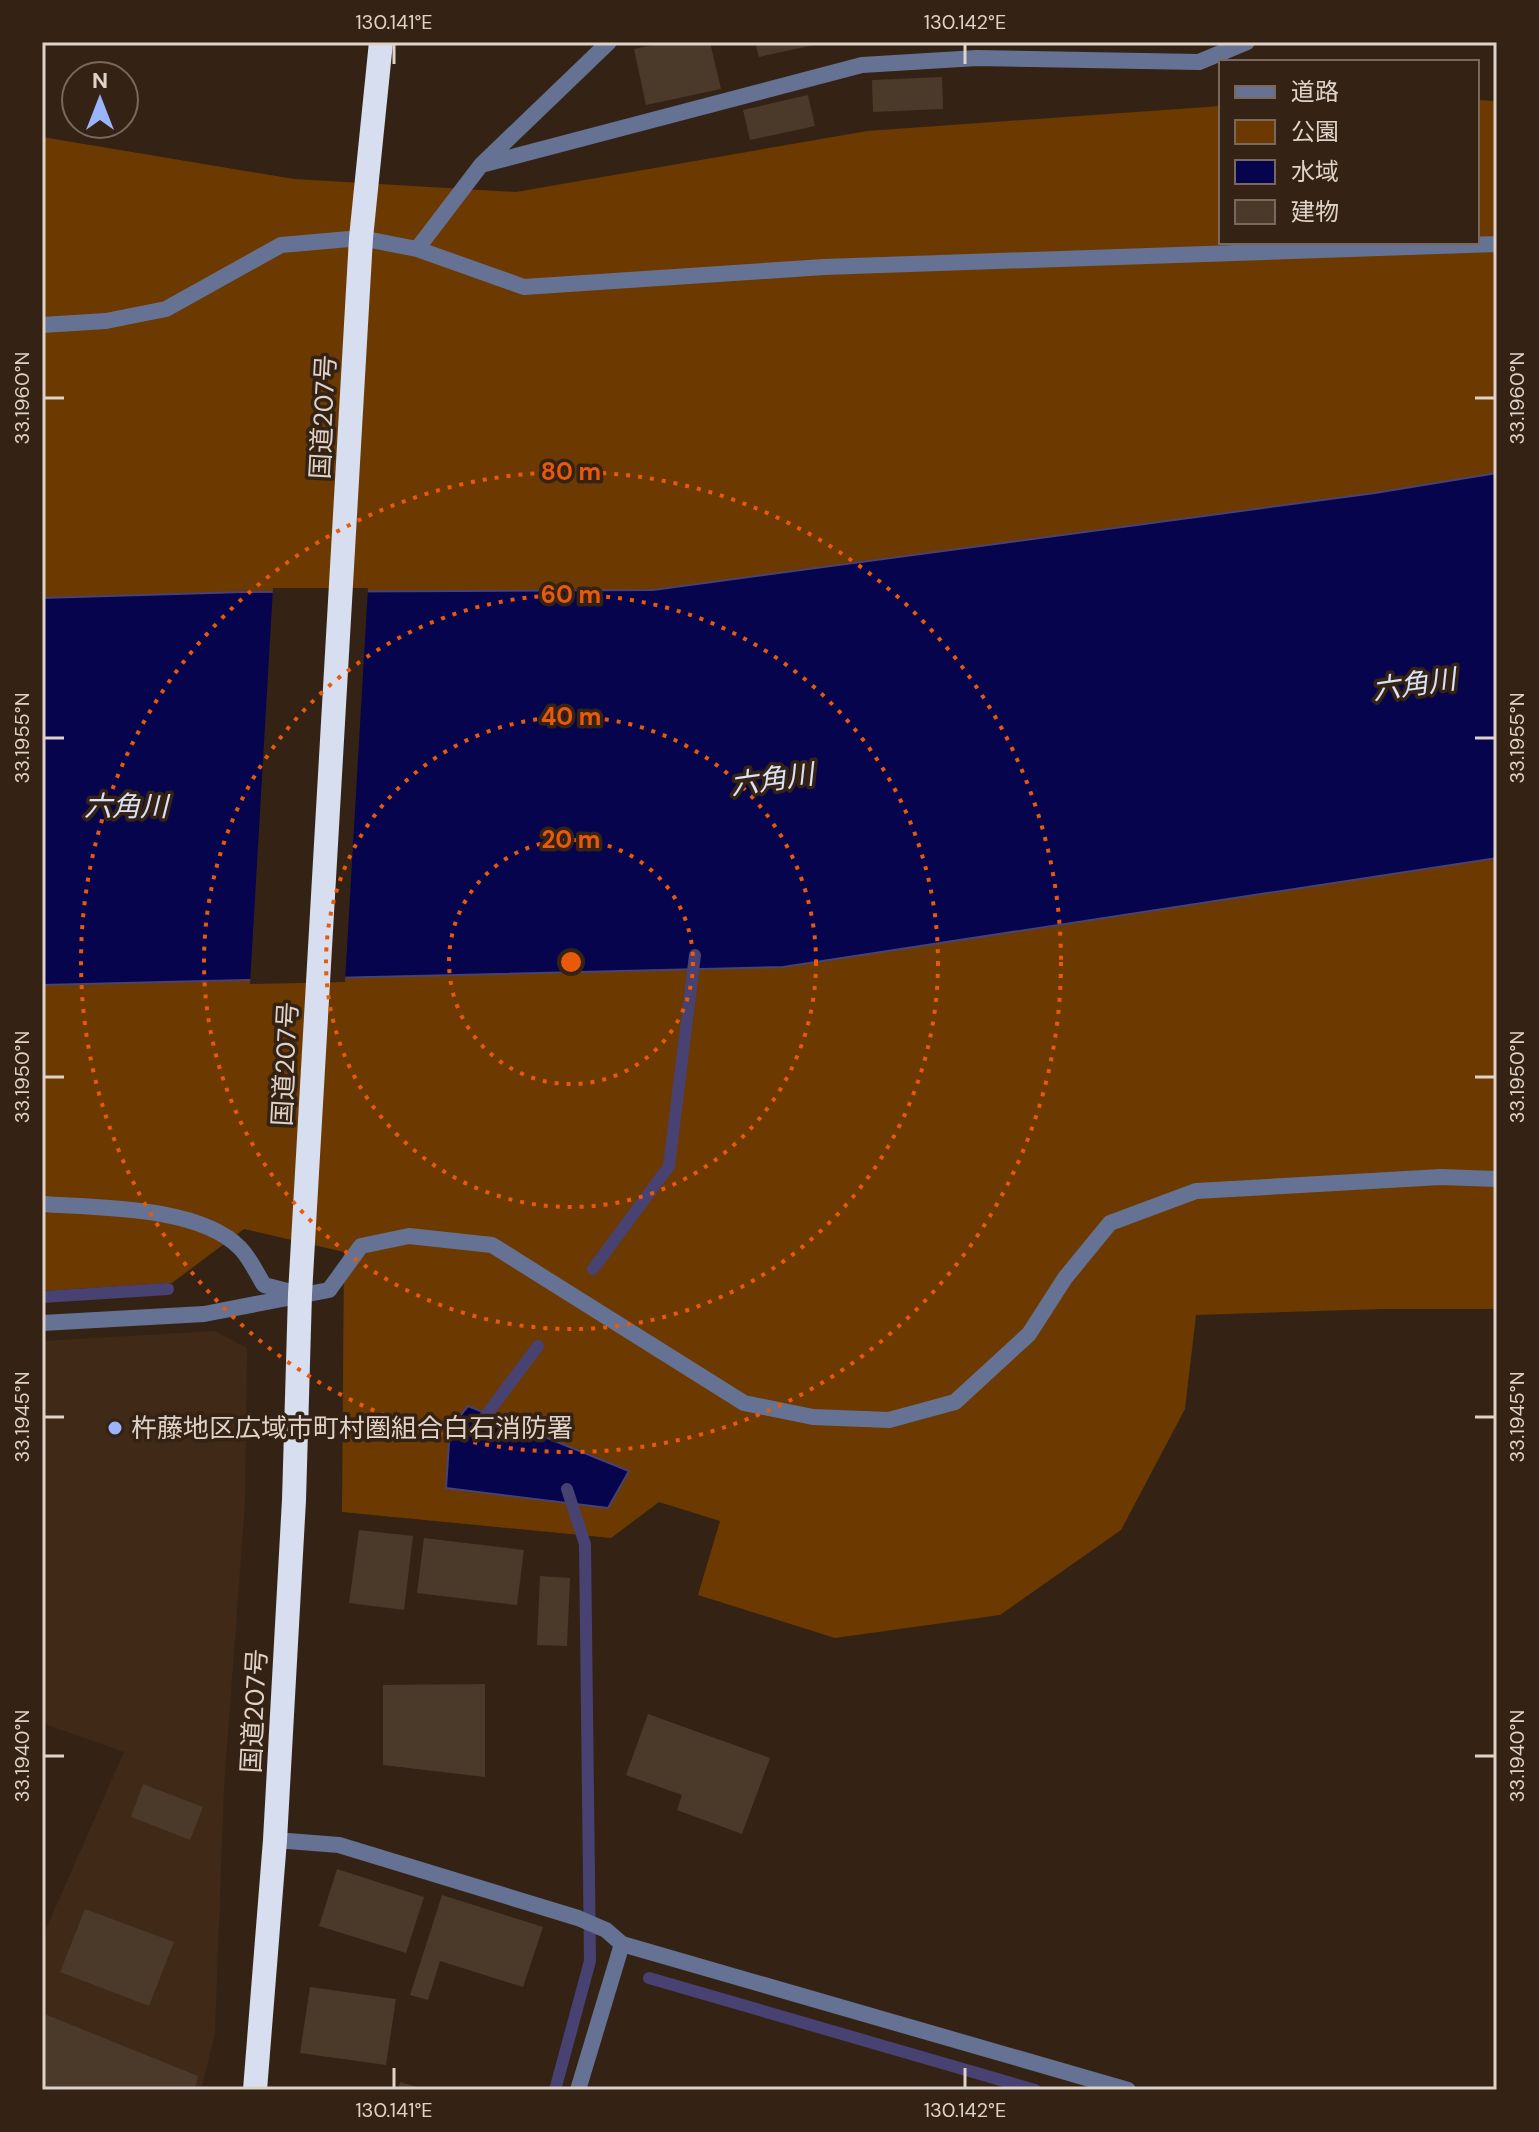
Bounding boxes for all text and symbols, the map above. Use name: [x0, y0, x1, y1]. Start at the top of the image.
text: 130.141°E: [355, 9, 433, 35]
text: 130.142°E: [924, 9, 1006, 35]
north arrow: [60, 60, 140, 140]
legend: [1219, 60, 1479, 244]
text: N: [92, 66, 108, 95]
text: 道路: [1291, 76, 1339, 107]
text: 公園: [1291, 116, 1339, 147]
text: 水域: [1291, 156, 1339, 187]
text: 建物: [1291, 196, 1339, 227]
text: 33.1960°N: [9, 352, 35, 444]
text: 33.1960°N: [1504, 352, 1530, 444]
street label: 国道207号: [303, 354, 343, 480]
text: 80 m: [541, 456, 601, 487]
text: 60 m: [541, 579, 601, 610]
water label: 六角川: [1370, 660, 1461, 709]
text: 33.1955°N: [9, 692, 35, 784]
text: 33.1955°N: [1504, 692, 1530, 784]
text: 40 m: [541, 701, 601, 732]
water label: 六角川: [728, 755, 819, 804]
water label: 六角川: [84, 788, 171, 825]
text: 20 m: [542, 824, 600, 855]
centre of rings: [557, 948, 585, 976]
street label: 国道207号: [265, 1001, 305, 1127]
text: 33.1950°N: [9, 1031, 35, 1123]
text: 33.1950°N: [1504, 1031, 1530, 1123]
text: 33.1945°N: [9, 1372, 35, 1462]
text: 33.1945°N: [1504, 1372, 1530, 1462]
place label: 杵藤地区広域市町村圏組合白石消防署: [131, 1411, 573, 1445]
marker: 杵藤地区広域市町村圏組合白石消防署: [106, 1419, 124, 1437]
street label: 国道207号: [234, 1648, 274, 1774]
text: 33.1940°N: [9, 1710, 35, 1802]
text: 33.1940°N: [1504, 1710, 1530, 1802]
text: 130.141°E: [355, 2097, 433, 2123]
text: 130.142°E: [924, 2097, 1006, 2123]

